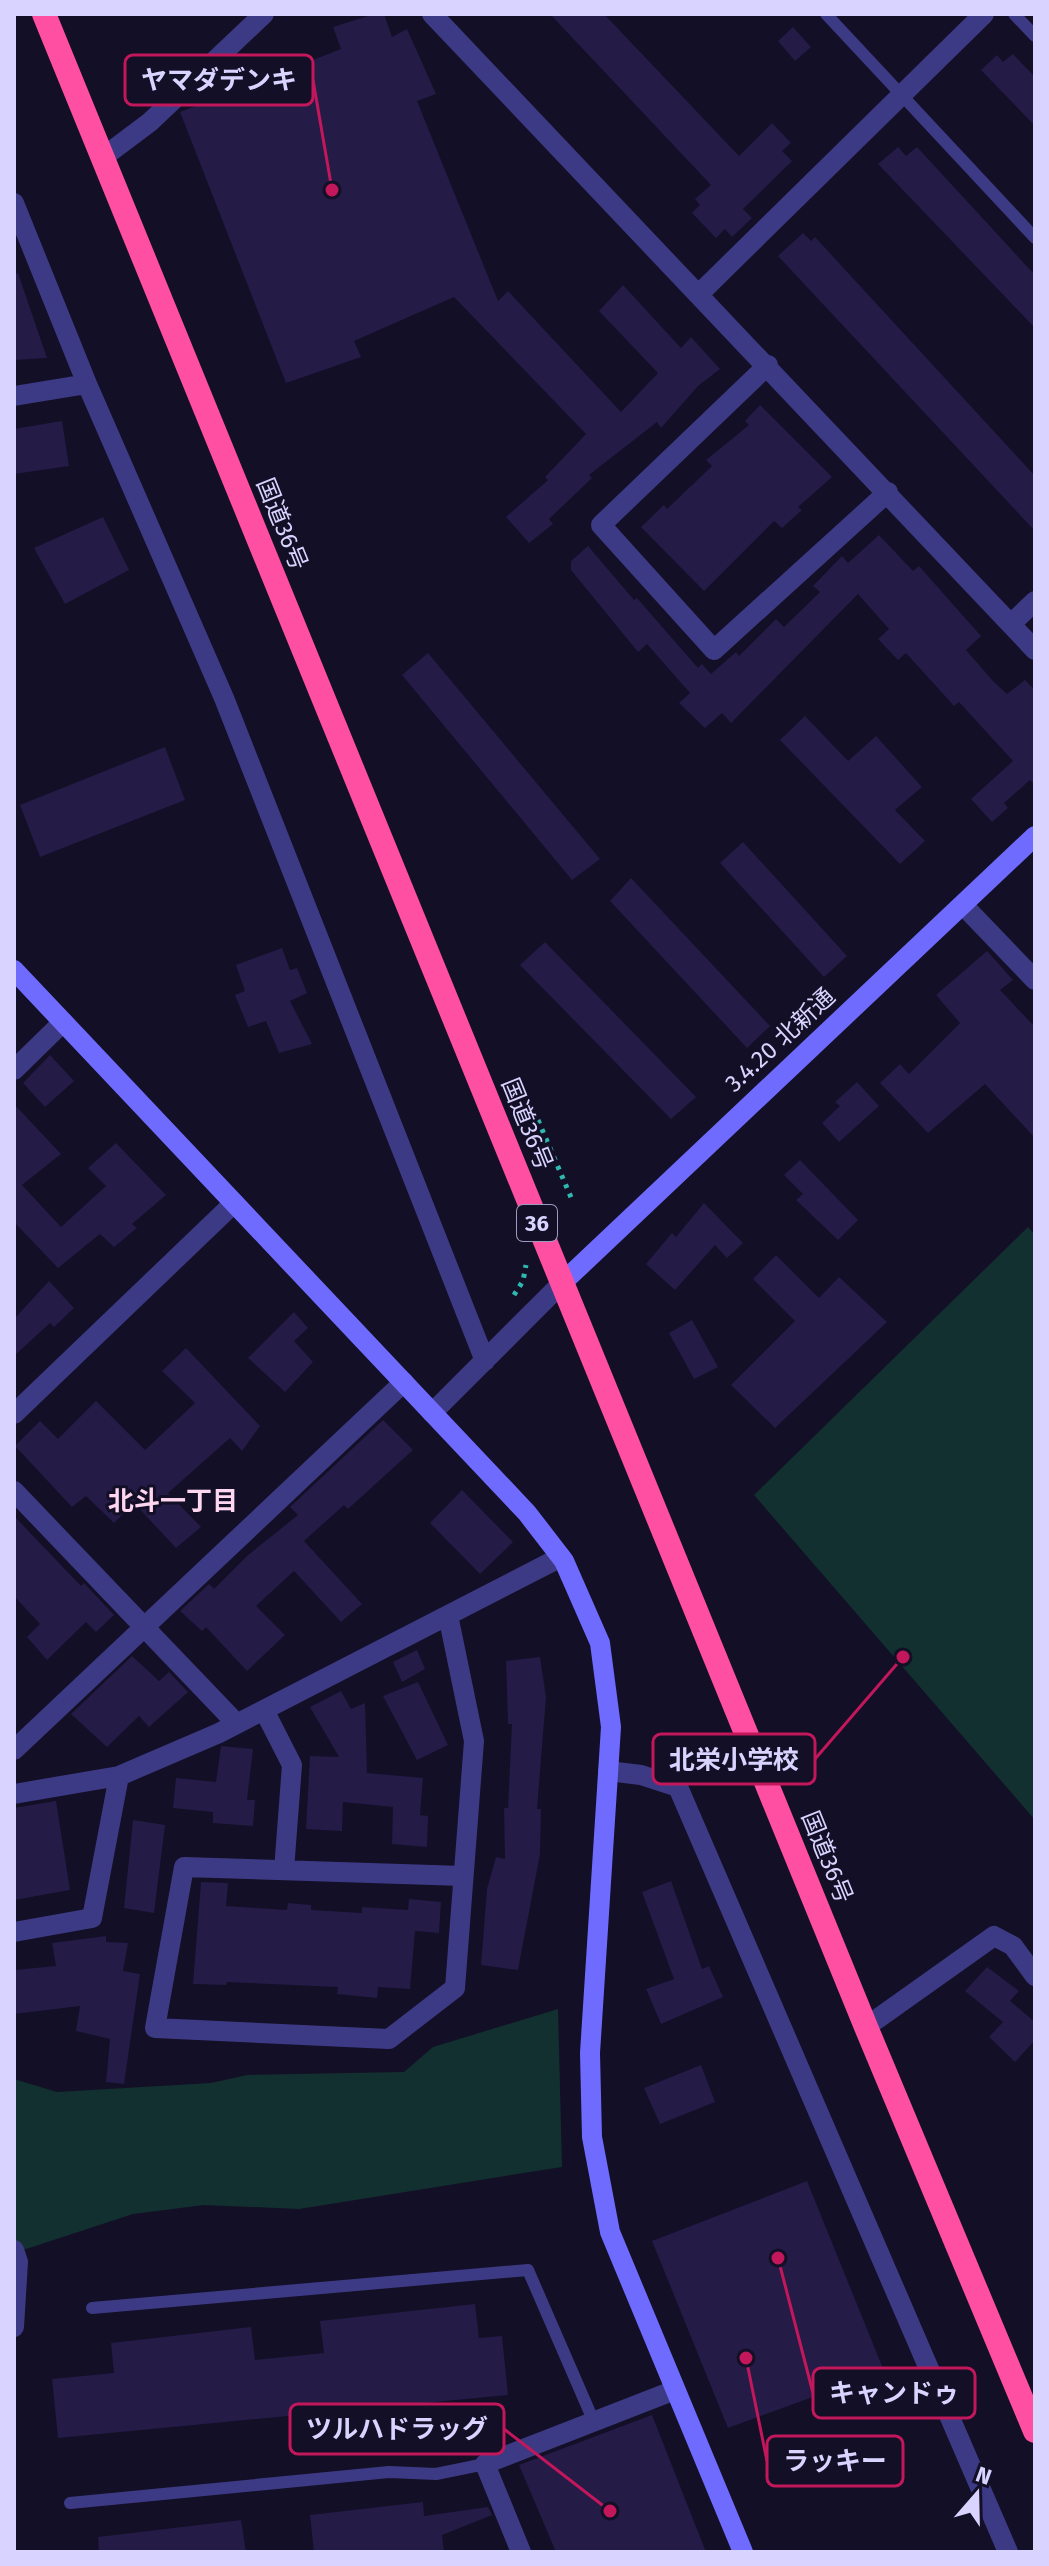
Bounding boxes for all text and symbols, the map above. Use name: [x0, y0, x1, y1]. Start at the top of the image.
callout: ヤマダデンキ: [125, 55, 313, 105]
text: ヤマダデンキ: [141, 65, 297, 96]
street label: 国道36号: [251, 474, 313, 574]
street label: 3.4.20 北新通: [720, 982, 840, 1098]
street label: 国道36号: [496, 1074, 558, 1174]
road number: 36: [517, 1205, 557, 1241]
district label: 北斗一丁目: [108, 1486, 238, 1517]
callout: 北栄小学校: [653, 1734, 815, 1784]
text: 北栄小学校: [669, 1745, 799, 1776]
street label: 国道36号: [796, 1807, 858, 1907]
callout: キャンドゥ: [813, 2368, 975, 2418]
text: キャンドゥ: [829, 2378, 959, 2409]
callout: ツルハドラッグ: [290, 2404, 504, 2454]
text: ツルハドラッグ: [306, 2414, 488, 2445]
callout: ラッキー: [767, 2436, 903, 2486]
text: ラッキー: [783, 2446, 887, 2477]
north arrow: [937, 2454, 1017, 2534]
text: N: [972, 2460, 995, 2491]

